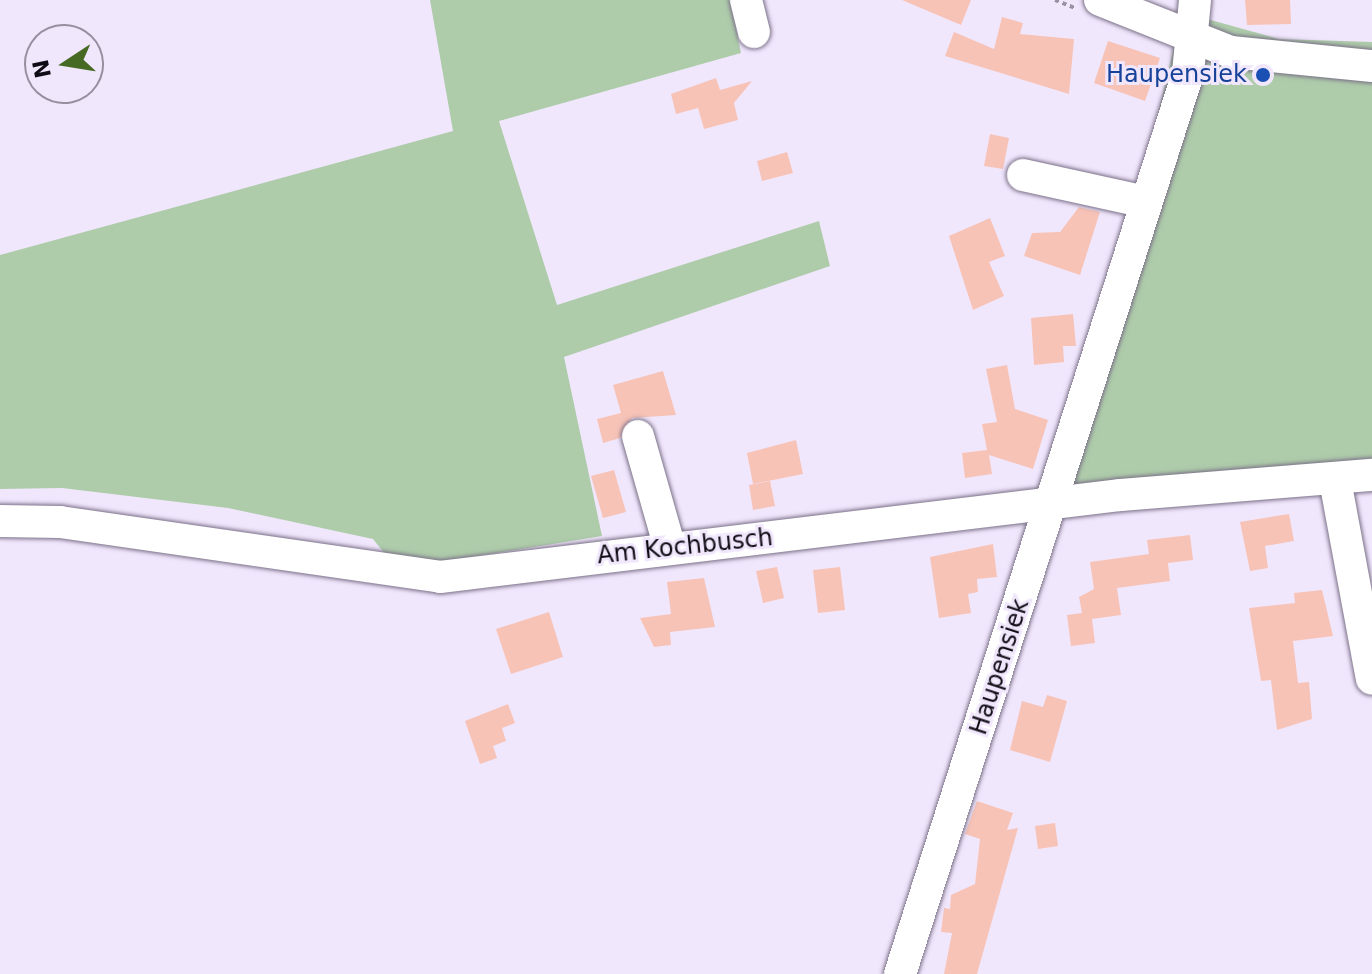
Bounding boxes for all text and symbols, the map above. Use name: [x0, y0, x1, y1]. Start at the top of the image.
north arrow: [24, 24, 104, 104]
text: N: [28, 57, 56, 80]
place label: Haupensiek: [1106, 61, 1247, 89]
marker: Haupensiek: [1254, 66, 1272, 84]
street label: Am Kochbusch: [596, 523, 774, 571]
street label: Haupensiek: [965, 595, 1035, 739]

